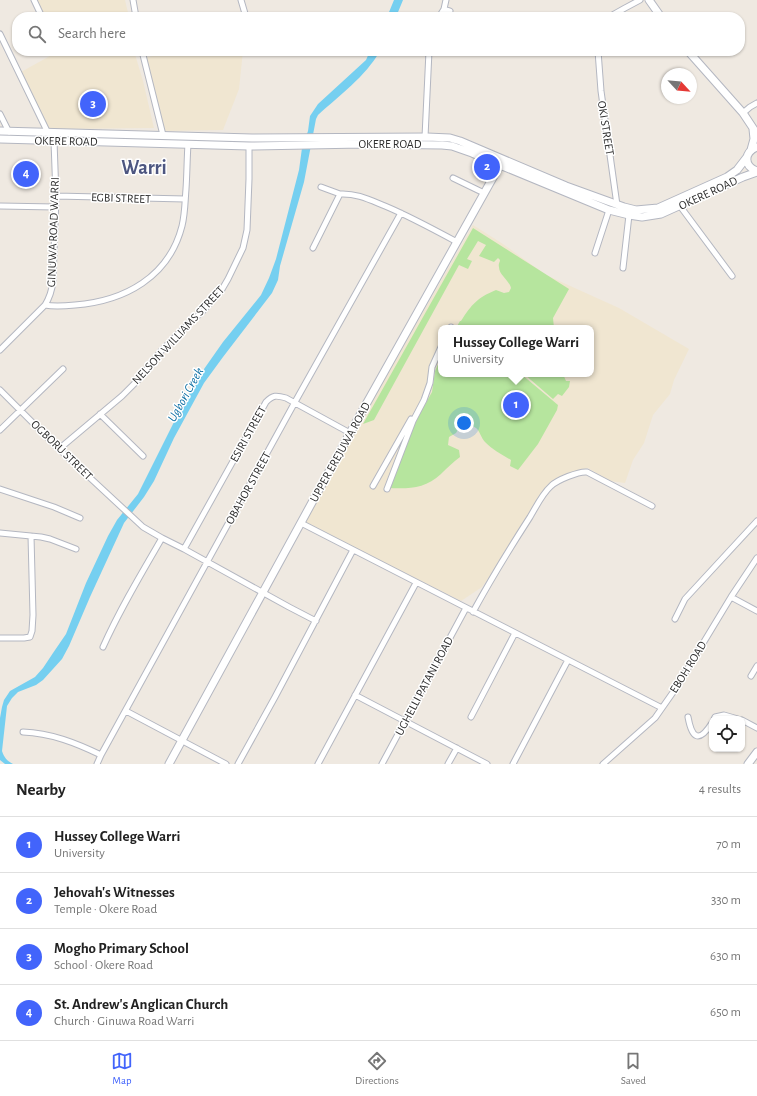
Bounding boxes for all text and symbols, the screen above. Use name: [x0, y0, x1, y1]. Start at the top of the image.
search box: [12, 12, 745, 56]
icon: search: [26, 23, 48, 45]
text: Search here: [58, 26, 126, 41]
north arrow: [661, 68, 697, 104]
pin: 3: [80, 89, 106, 119]
street label: OKI STREET: [596, 100, 616, 156]
street label: OKERE ROAD: [34, 134, 98, 148]
street label: OKERE ROAD: [358, 138, 422, 150]
pin: 2: [474, 152, 500, 182]
district label: Warri: [121, 158, 167, 178]
pin: 4: [13, 159, 39, 189]
street label: OKERE ROAD: [677, 174, 739, 212]
street label: GINUWA ROAD WARRI: [45, 177, 61, 287]
street label: EGBI STREET: [91, 191, 151, 205]
street label: NELSON WILLIAMS STREET: [130, 284, 226, 386]
popup: [438, 325, 594, 377]
text: Hussey College Warri: [453, 335, 579, 350]
text: University: [453, 353, 504, 366]
water label: Ugbori Creek: [166, 366, 206, 424]
pin: 1: [503, 390, 529, 420]
street label: UPPER EREJUWA ROAD: [308, 400, 372, 504]
street label: ESIRI STREET: [228, 404, 268, 464]
your location: [454, 413, 474, 433]
street label: OGBORU STREET: [29, 418, 95, 482]
street label: OBAHOR STREET: [223, 450, 273, 526]
street label: UGHELLI PATANI ROAD: [393, 634, 455, 737]
street label: EBOH ROAD: [667, 639, 709, 695]
map controls: [709, 716, 745, 752]
button: locate: [709, 716, 745, 752]
text: Nearby: [16, 781, 66, 798]
text: 4 results: [699, 783, 741, 796]
text: Hussey College Warri: [54, 829, 180, 844]
text: 1: [27, 838, 31, 851]
text: 70 m: [716, 838, 741, 851]
text: University: [54, 847, 105, 860]
text: Jehovah's Witnesses: [54, 885, 175, 900]
text: 2: [26, 894, 32, 907]
text: 330 m: [711, 894, 741, 907]
text: Temple · Okere Road: [54, 903, 157, 916]
text: Mogho Primary School: [54, 941, 189, 956]
text: 3: [26, 950, 32, 963]
text: 630 m: [710, 950, 741, 963]
text: School · Okere Road: [54, 959, 153, 972]
text: St. Andrew's Anglican Church: [54, 997, 228, 1012]
text: 4: [26, 1006, 32, 1019]
text: 650 m: [710, 1006, 741, 1019]
text: Church · Ginuwa Road Warri: [54, 1015, 194, 1028]
tab: Map: [111, 1050, 133, 1087]
tab: Directions: [355, 1050, 399, 1087]
tab: Saved: [621, 1050, 646, 1087]

